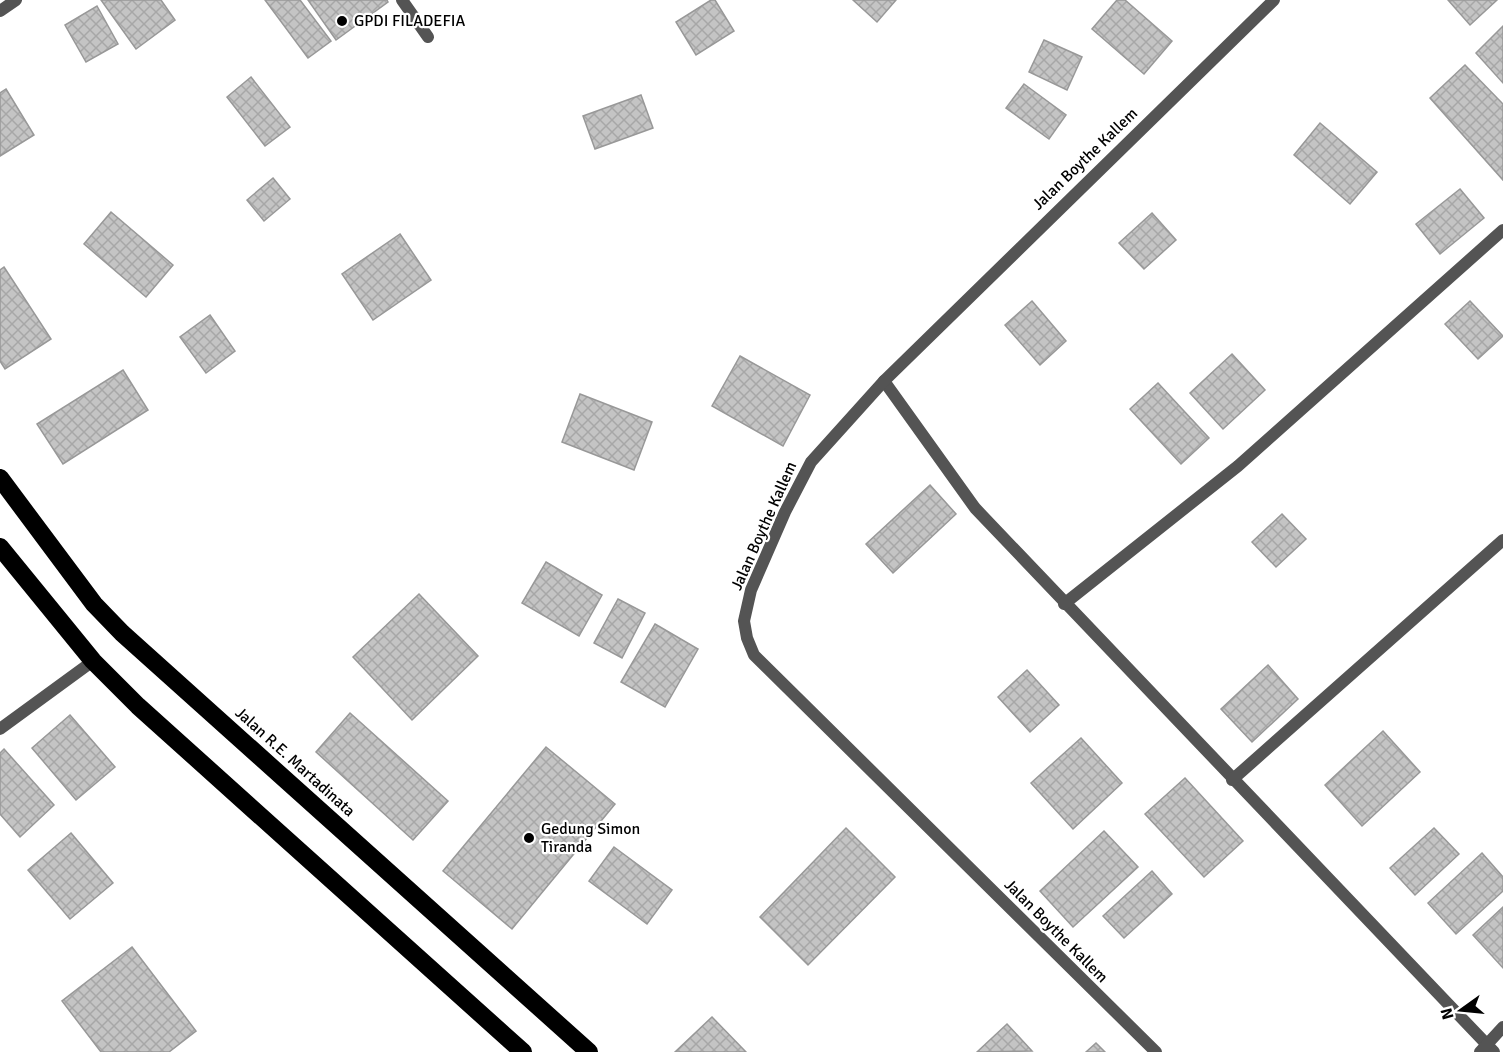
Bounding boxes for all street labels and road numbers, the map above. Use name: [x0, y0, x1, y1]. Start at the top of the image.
street label: Jalan Boythe Kallem: [1028, 104, 1142, 214]
street label: Jalan Boythe Kallem: [727, 459, 801, 593]
street label: Jalan R.E. Martadinata: [231, 703, 359, 821]
street label: Jalan Boythe Kallem: [1000, 875, 1112, 987]

